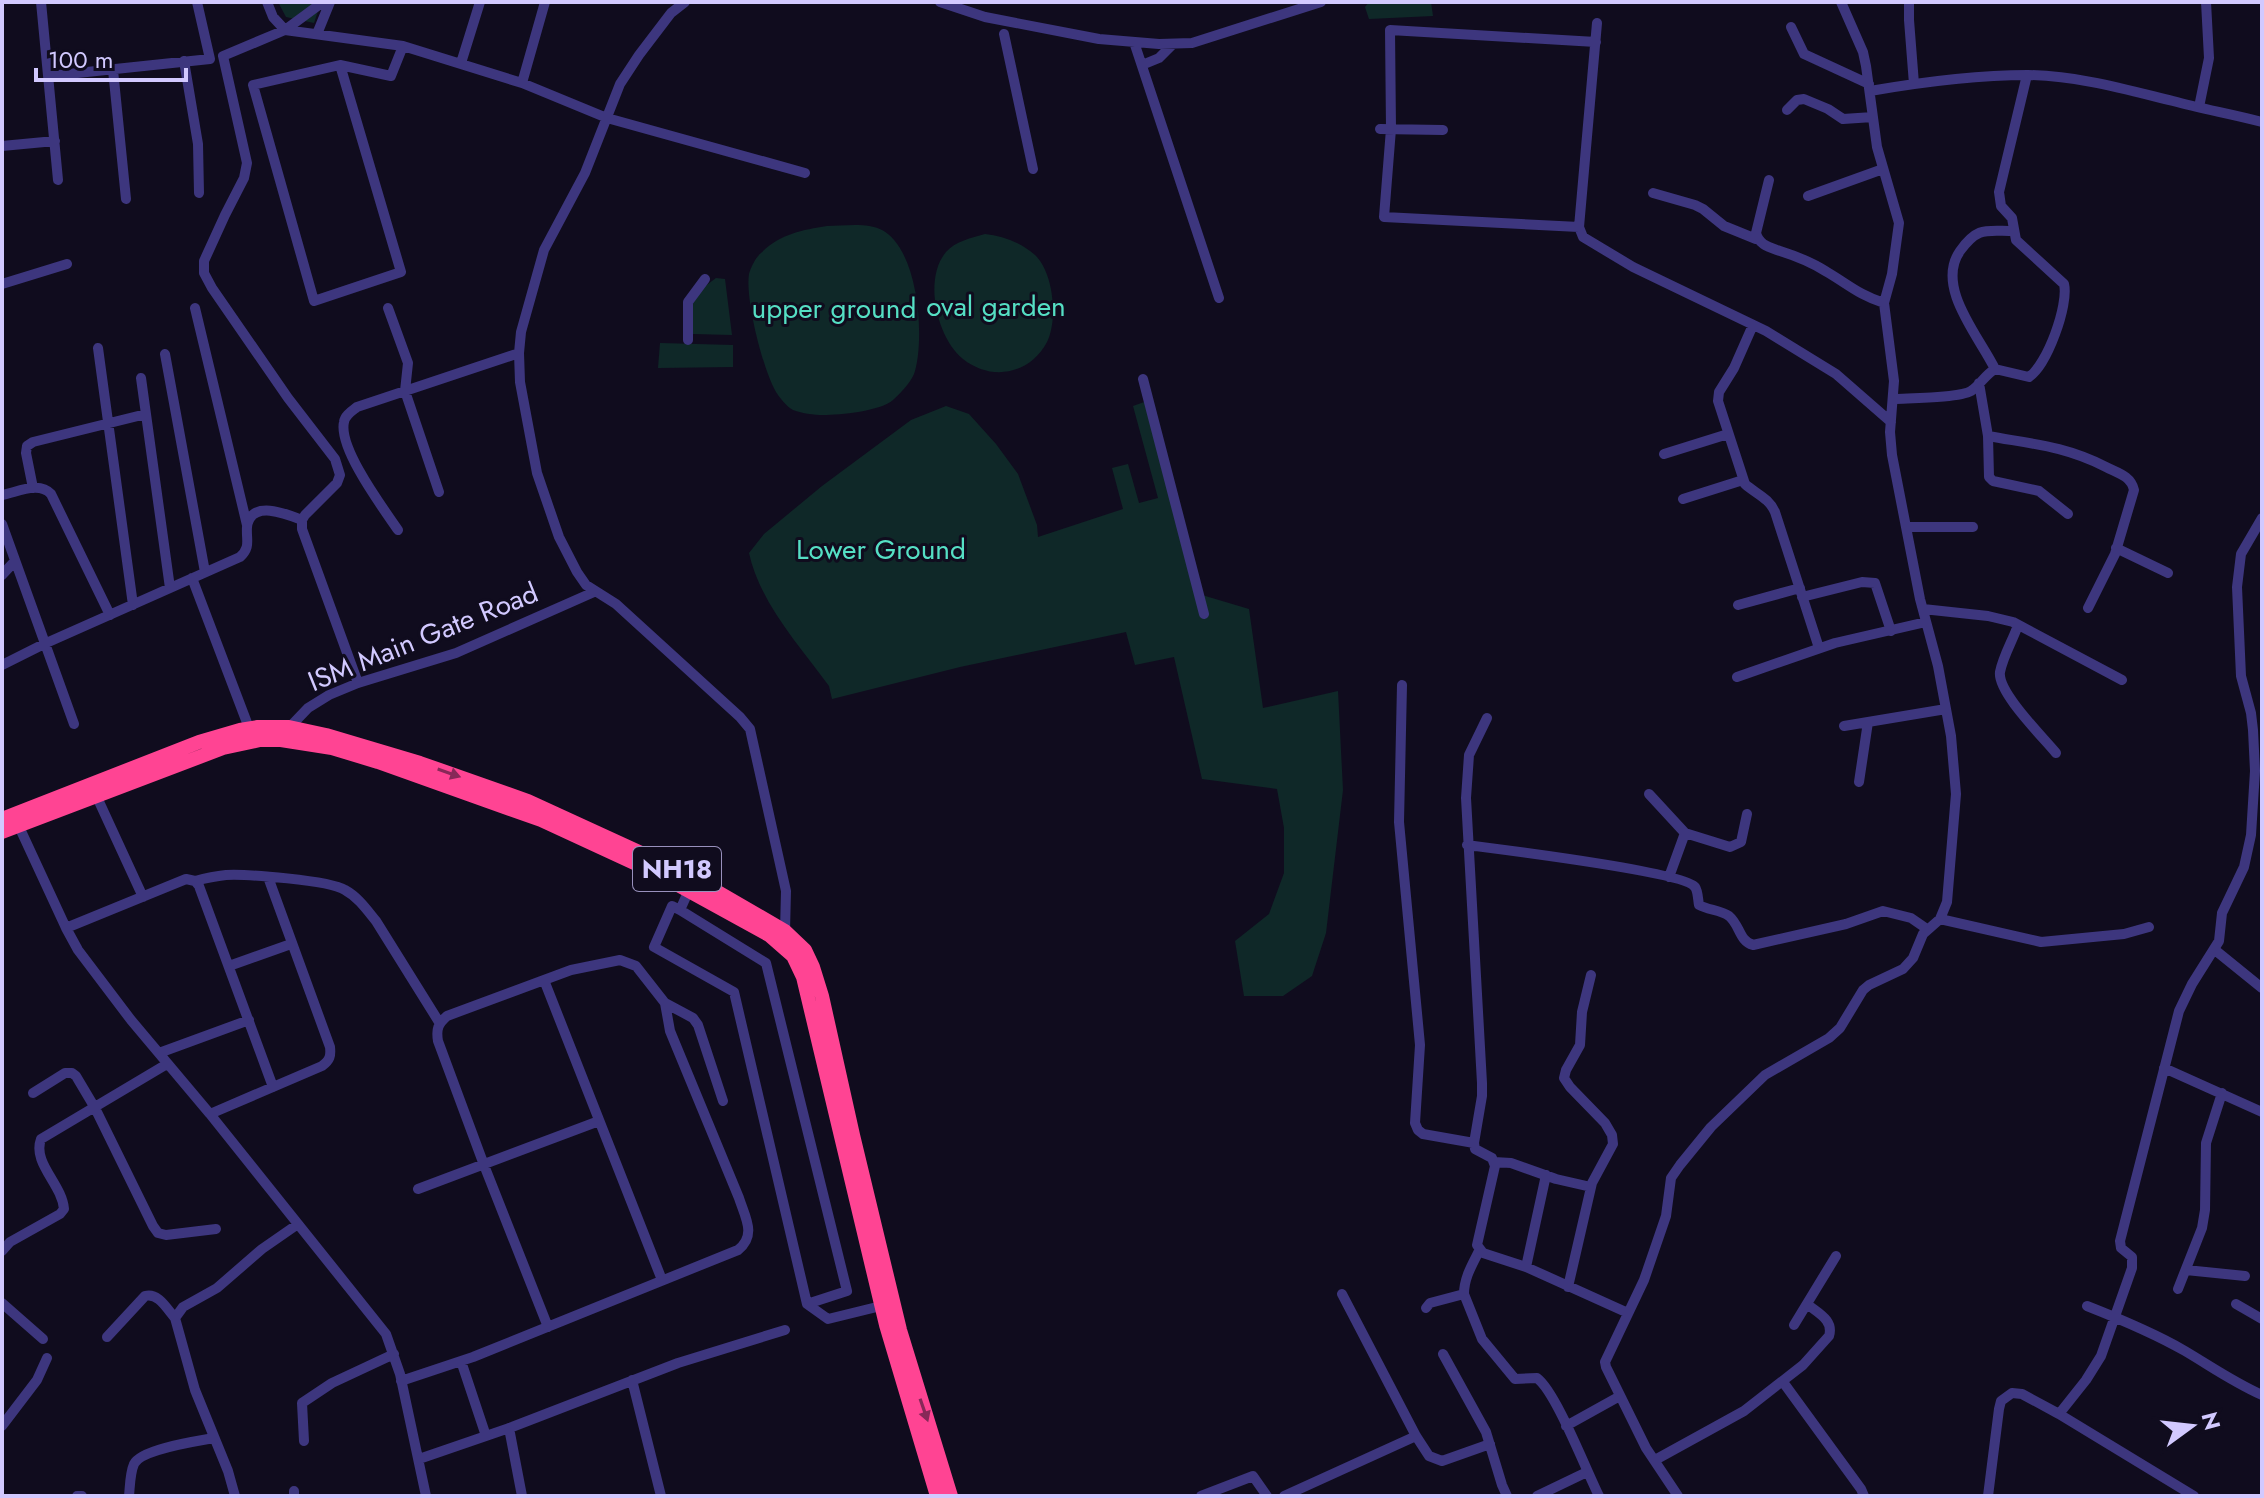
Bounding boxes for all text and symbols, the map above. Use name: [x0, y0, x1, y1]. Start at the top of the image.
scale bar: [36, 32, 186, 82]
text: 100 m: [48, 42, 114, 77]
park label: oval garden: [926, 286, 1066, 327]
park label: upper ground: [752, 288, 916, 329]
park label: Lower Ground: [796, 529, 966, 570]
street label: ISM Main Gate Road: [302, 572, 544, 702]
one-way arrow: [437, 767, 461, 779]
road number: NH18: [633, 847, 721, 891]
north arrow: [2152, 1386, 2232, 1466]
one-way arrow: [919, 1398, 931, 1422]
text: N: [2194, 1408, 2229, 1433]

